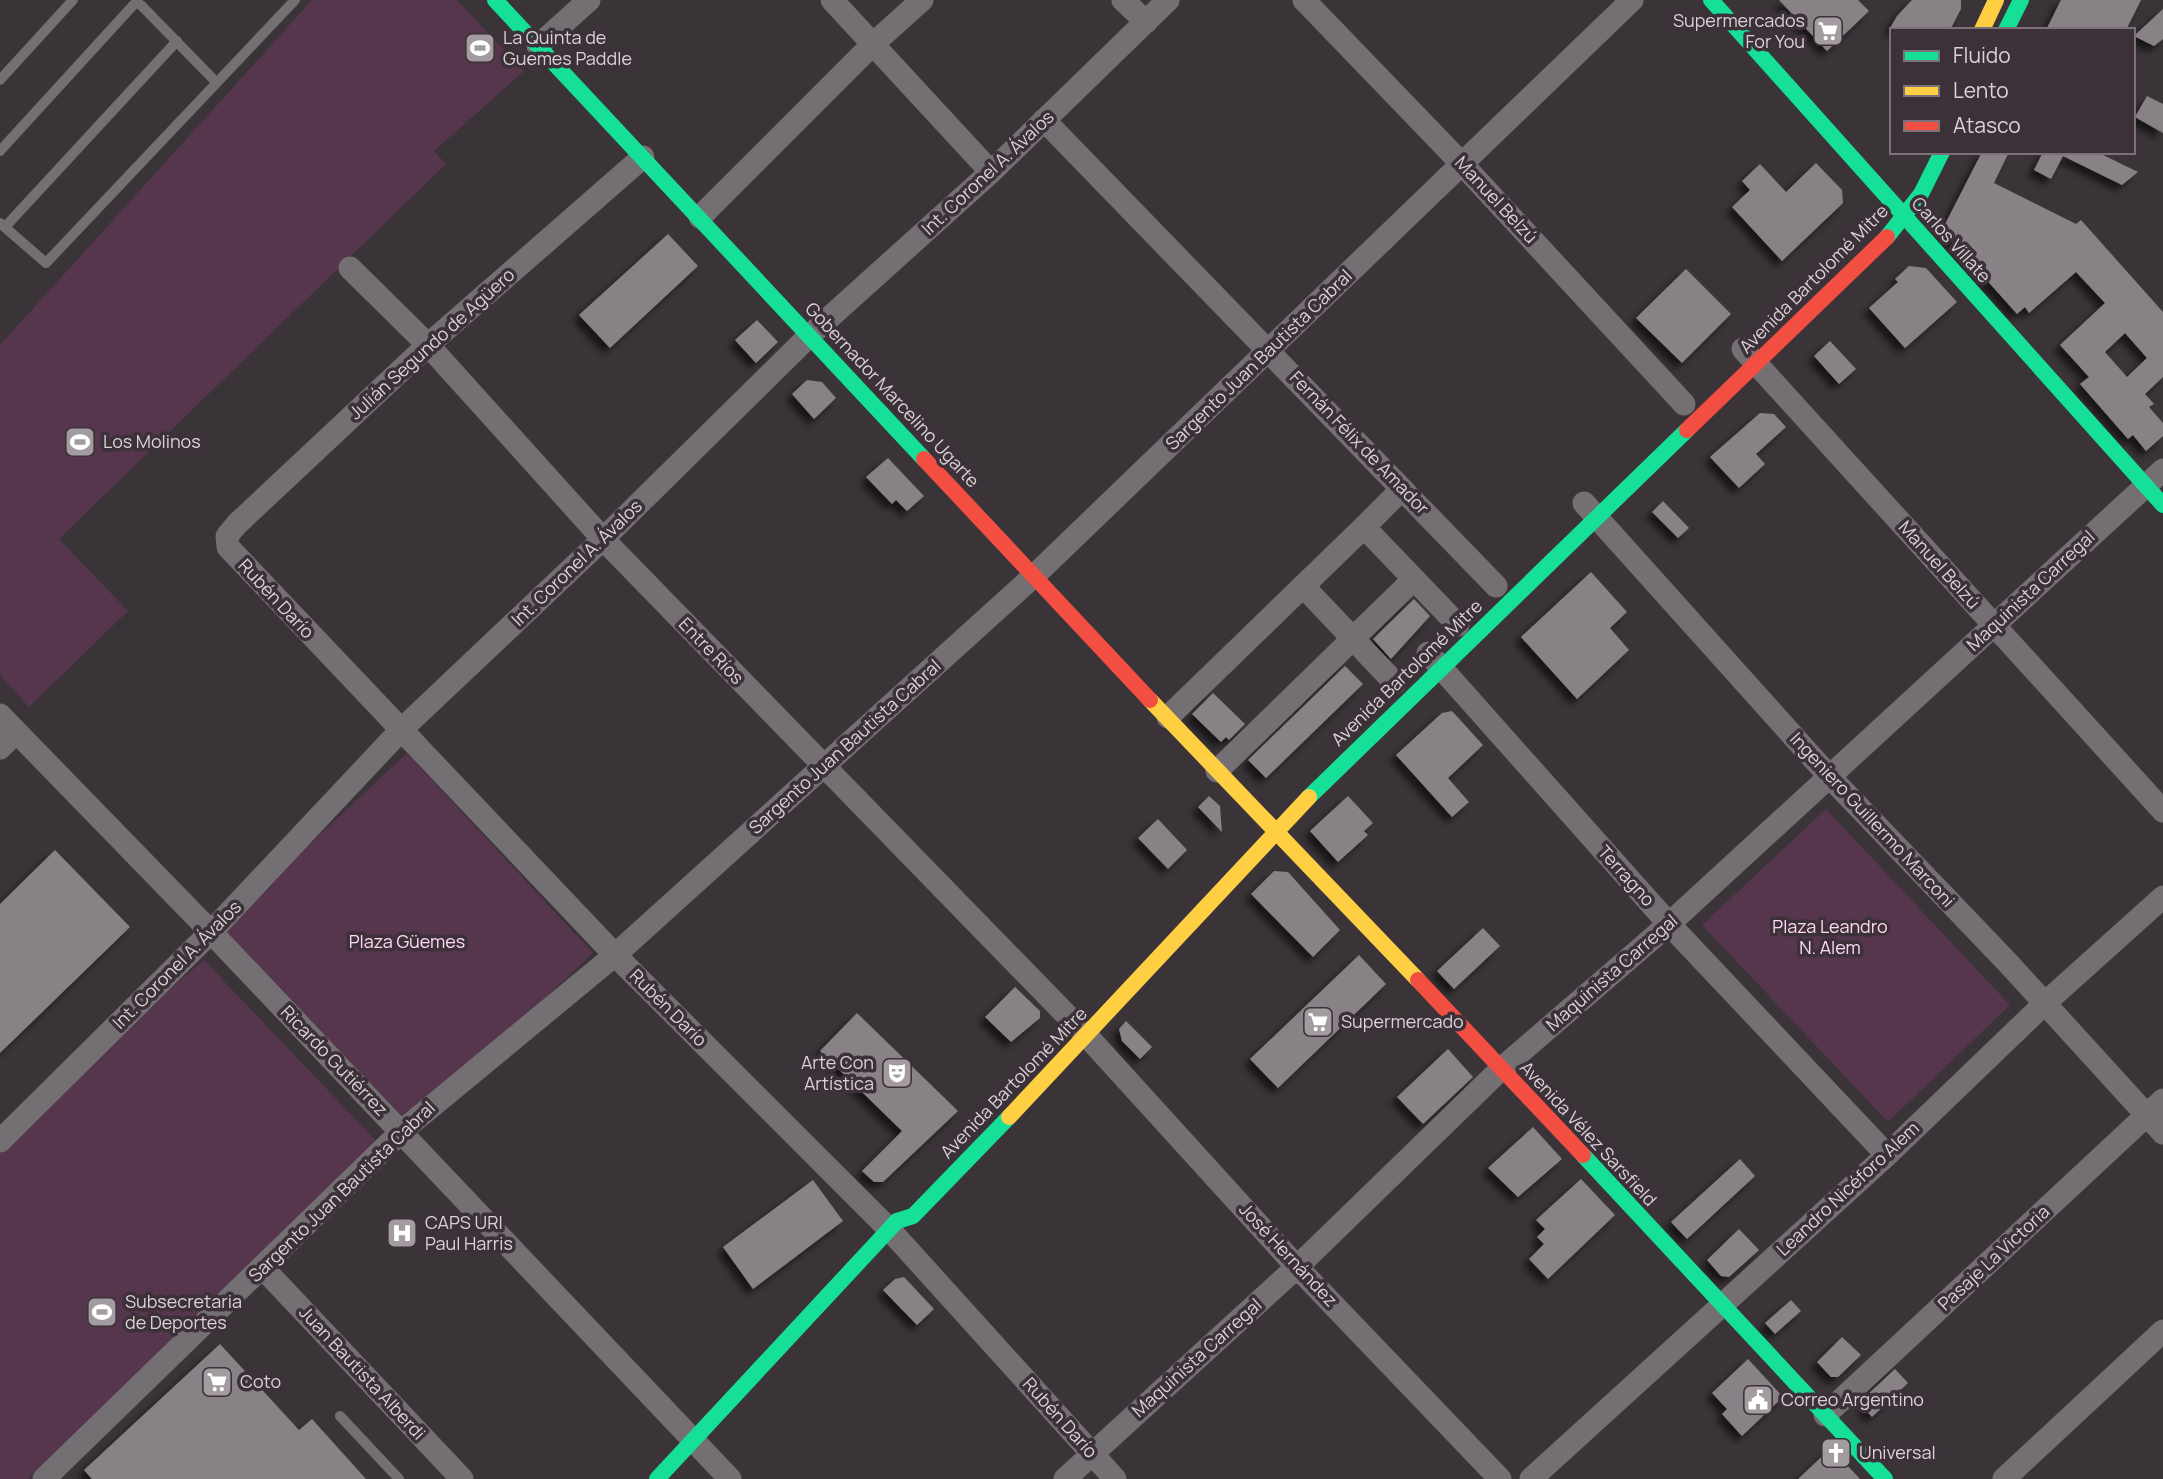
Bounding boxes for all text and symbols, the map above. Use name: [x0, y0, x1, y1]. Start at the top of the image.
place label: Supermercados For You: [1673, 8, 1805, 53]
supermarket icon: Supermercados For You: [1811, 14, 1845, 48]
place label: La Quinta de Guemes Paddle: [503, 25, 632, 70]
legend: [1890, 28, 2135, 154]
sports icon: La Quinta de Guemes Paddle: [463, 31, 497, 65]
text: Fluido: [1953, 41, 2011, 69]
text: Lento: [1953, 76, 2009, 104]
street label: Int. Coronel A. Ávalos: [916, 105, 1059, 240]
text: Atasco: [1953, 111, 2021, 139]
street label: Manuel Belzú: [1450, 151, 1543, 248]
street label: Carlos Villate: [1907, 191, 1997, 287]
street label: Avenida Bartolomé Mitre: [1734, 199, 1893, 358]
street label: Julián Segundo de Agüero: [343, 262, 519, 424]
street label: Sargento Juan Bautista Cabral: [1160, 264, 1357, 455]
street label: Gobernador Marcelino Ugarte: [800, 296, 985, 492]
street label: Fernán Félix de Amador: [1285, 365, 1435, 520]
sports icon: Los Molinos: [63, 425, 97, 459]
place label: Los Molinos: [103, 429, 201, 453]
street label: Int. Coronel A. Ávalos: [506, 494, 647, 631]
street label: Manuel Belzú: [1894, 515, 1986, 614]
street label: Maquinista Carregal: [1961, 525, 2100, 656]
street label: Rubén Darío: [234, 553, 320, 643]
street label: Avenida Bartolomé Mitre: [1325, 594, 1487, 751]
street label: Entre Ríos: [674, 612, 750, 689]
street label: Sargento Juan Bautista Cabral: [743, 654, 945, 839]
street label: Ingeniero Guillermo Marconi: [1785, 727, 1960, 912]
street label: Terragno: [1593, 840, 1661, 911]
street label: Int. Coronel A. Ávalos: [107, 895, 246, 1034]
street label: Maquinista Carregal: [1540, 908, 1682, 1036]
park label: Plaza Leandro N. Alem: [1772, 914, 1888, 959]
park label: Plaza Güemes: [349, 929, 465, 953]
street label: Rubén Darío: [625, 963, 713, 1051]
street label: Ricardo Gutiérrez: [276, 1000, 394, 1121]
street label: Avenida Bartolomé Mitre: [935, 1001, 1092, 1163]
supermarket icon: Supermercado: [1301, 1005, 1335, 1039]
place label: Supermercado: [1341, 1009, 1464, 1033]
place label: Arte Con Artística: [801, 1050, 874, 1095]
theatre icon: Arte Con Artística: [880, 1056, 914, 1090]
street label: Avenida Vélez Sarsfield: [1515, 1056, 1662, 1211]
street label: Sargento Juan Bautista Cabral: [243, 1096, 440, 1287]
street label: Leandro Nicéforo Alem: [1771, 1116, 1924, 1261]
street label: José Hernández: [1234, 1197, 1343, 1311]
street label: Pasaje La Victoria: [1932, 1199, 2054, 1315]
place label: CAPS URI Paul Harris: [425, 1210, 513, 1255]
hospital icon: CAPS URI Paul Harris: [385, 1216, 419, 1250]
place label: Subsecretaria de Deportes: [125, 1289, 242, 1334]
street label: Maquinista Carregal: [1126, 1292, 1266, 1422]
sports icon: Subsecretaria de Deportes: [85, 1295, 119, 1329]
street label: Juan Bautista Alberdi: [294, 1300, 431, 1444]
supermarket icon: Coto: [200, 1365, 234, 1399]
place label: Coto: [240, 1369, 281, 1393]
street label: Rubén Darío: [1018, 1372, 1103, 1463]
public building icon: Correo Argentino: [1741, 1383, 1775, 1417]
place label: Correo Argentino: [1781, 1387, 1924, 1411]
church icon: Universal: [1819, 1436, 1853, 1470]
place label: Universal: [1859, 1440, 1936, 1464]

